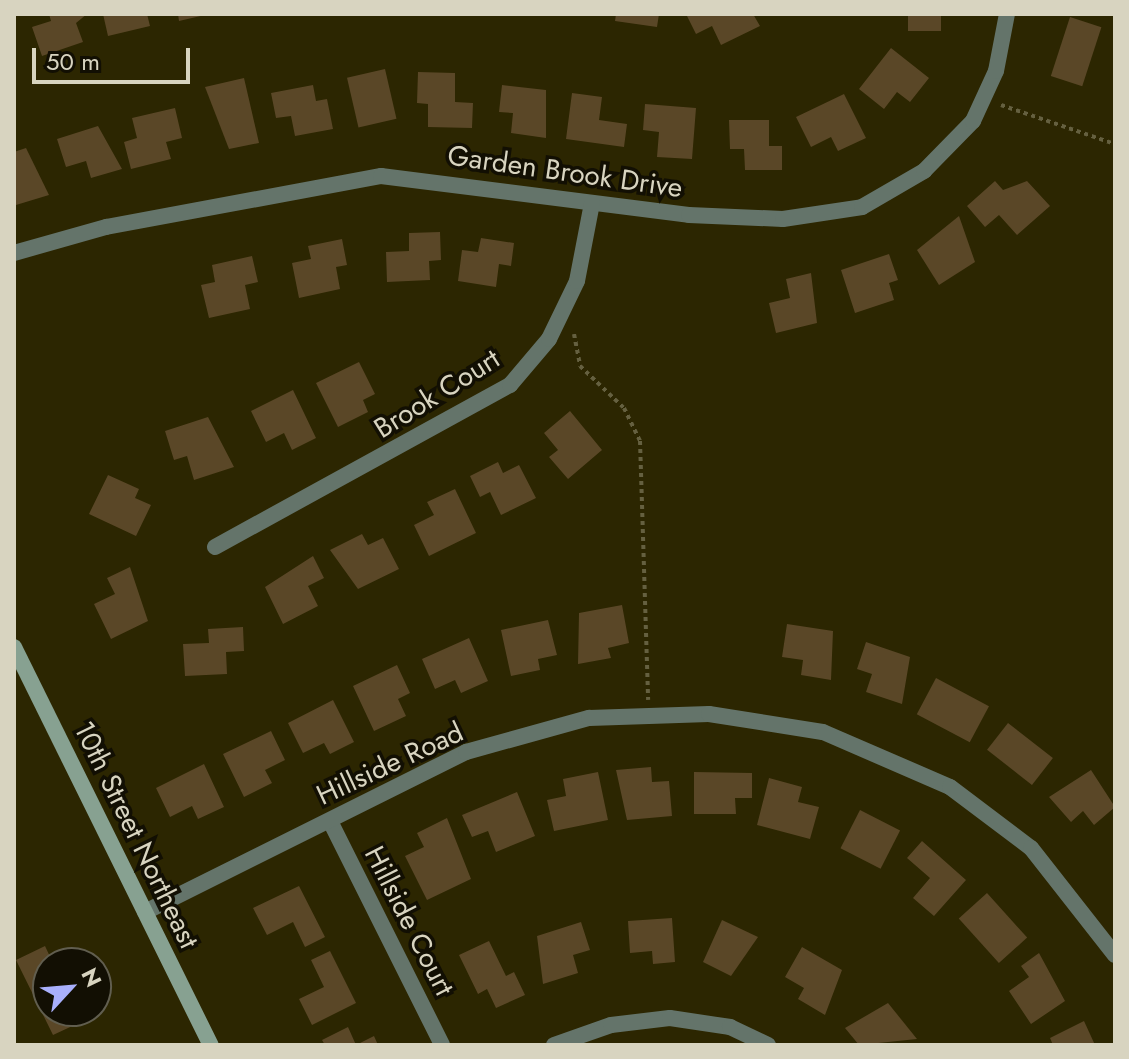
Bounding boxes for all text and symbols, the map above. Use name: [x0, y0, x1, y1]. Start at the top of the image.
scale bar: [36, 32, 194, 82]
text: 50 m: [46, 44, 100, 79]
street label: Garden Brook Drive: [446, 139, 684, 205]
street label: Brook Court: [368, 342, 506, 446]
street label: Hillside Road: [311, 715, 469, 813]
street label: 10th Street Northeast: [66, 716, 206, 954]
street label: Hillside Court: [357, 841, 461, 1001]
north arrow: [32, 947, 112, 1027]
text: N: [74, 962, 110, 992]

